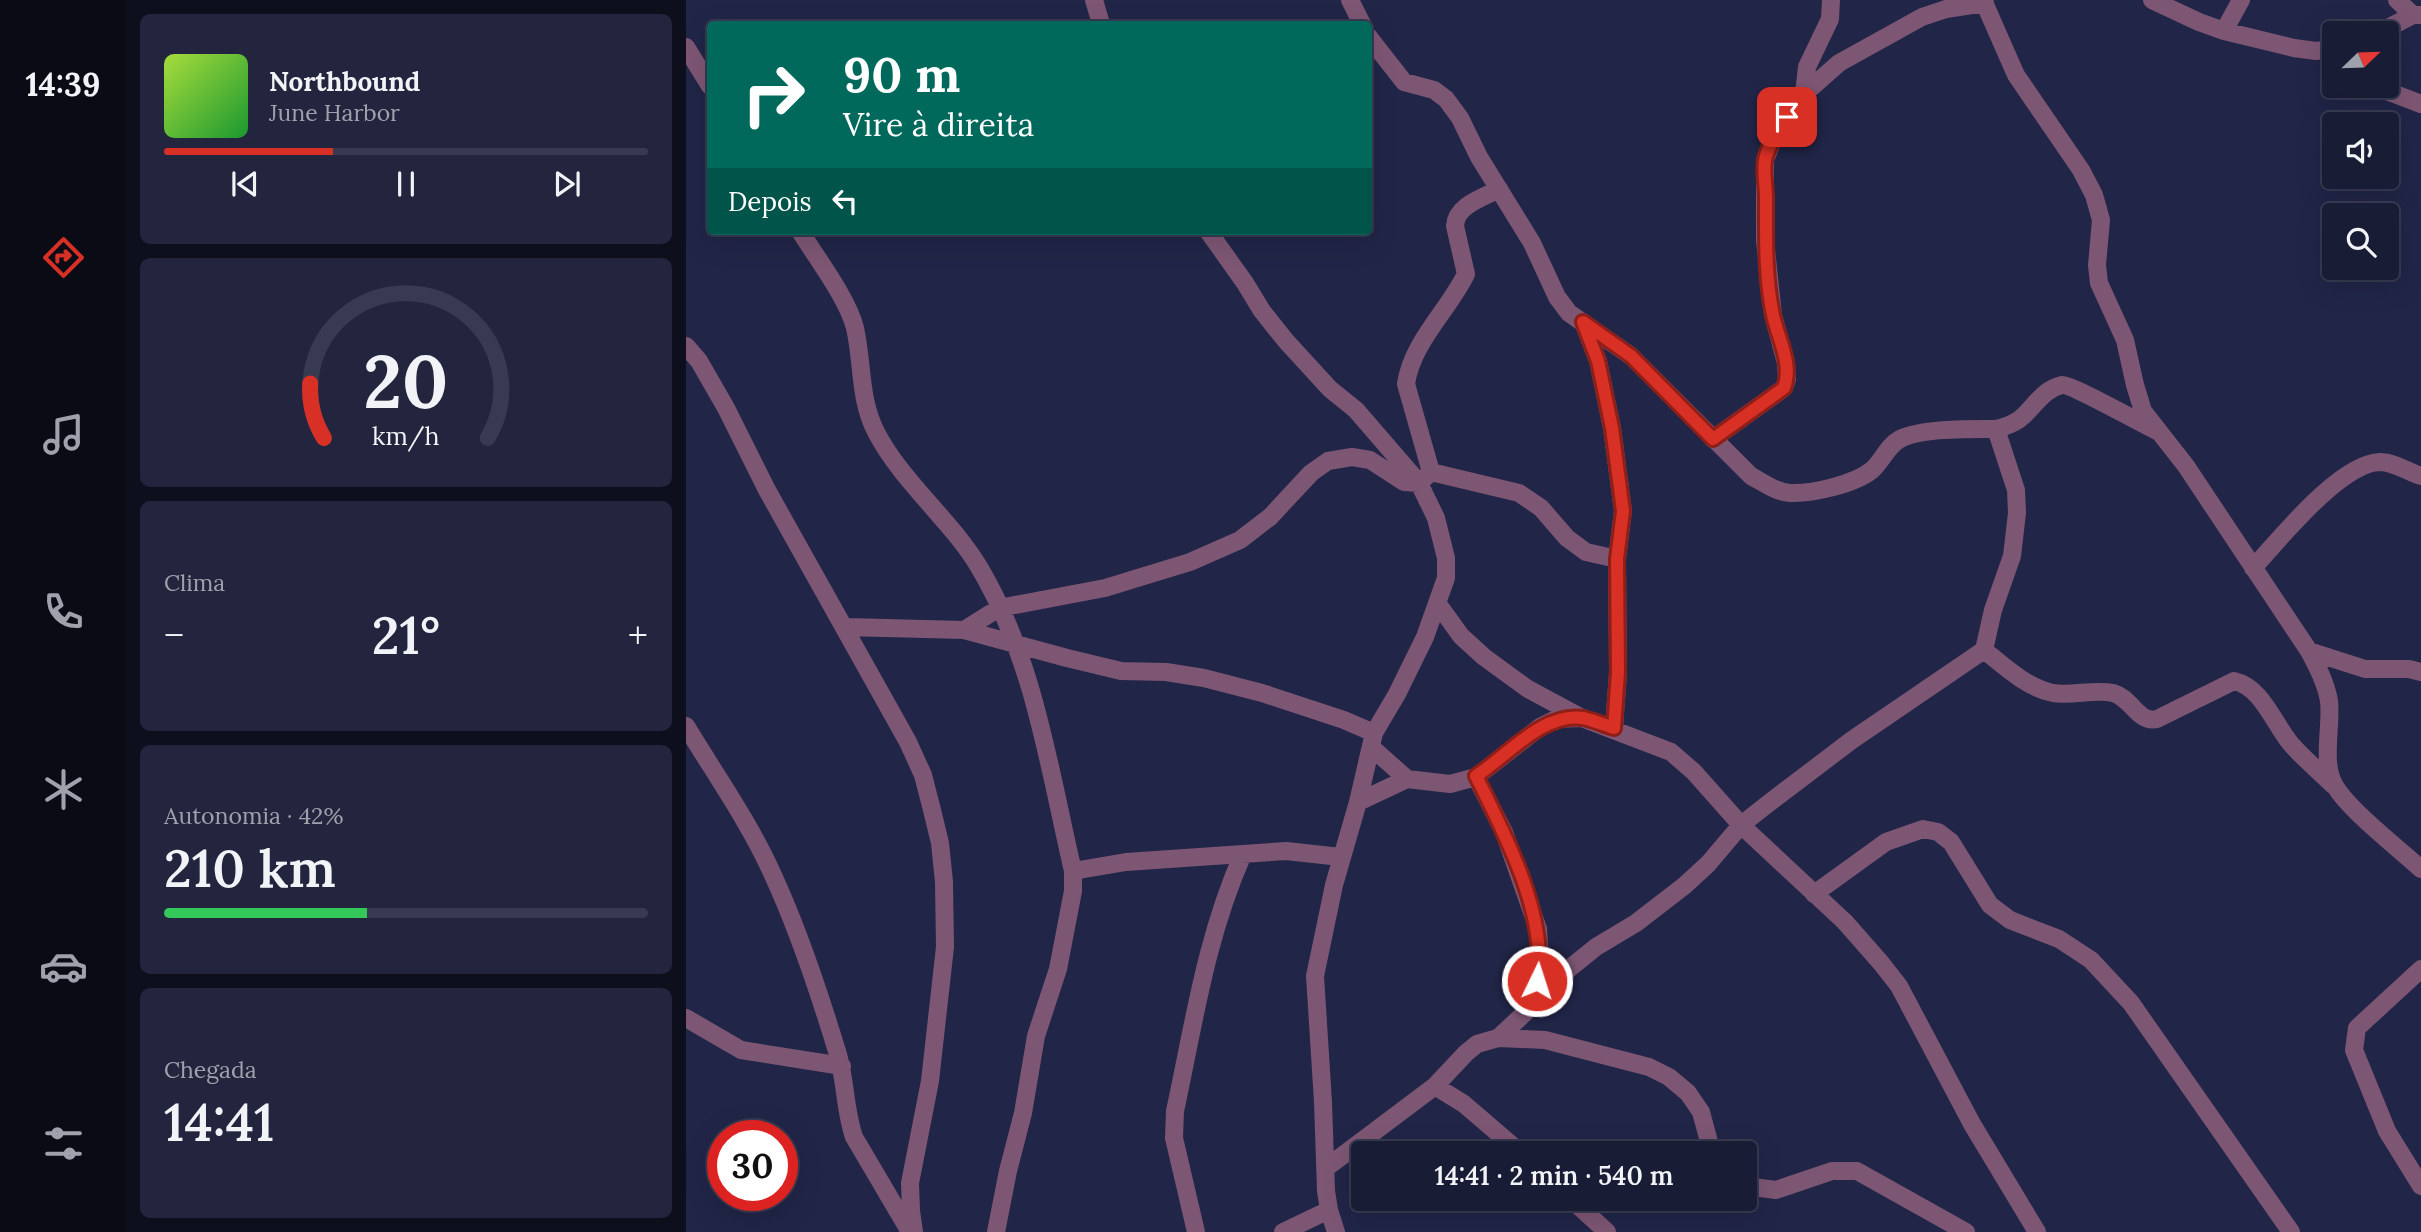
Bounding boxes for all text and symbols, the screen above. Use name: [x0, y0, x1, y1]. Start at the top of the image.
north arrow: [2322, 21, 2399, 98]
map controls: [2322, 21, 2399, 280]
text: 90 m: [843, 43, 960, 105]
icon: right: [728, 49, 819, 140]
text: 14:39: [26, 64, 100, 105]
text: Northbound: [269, 65, 420, 98]
pin: [1757, 87, 1817, 147]
text: June Harbor: [269, 98, 400, 127]
icon: arrive: [1768, 98, 1806, 136]
text: Vire à direita: [843, 104, 1034, 145]
button: sound: [2322, 112, 2399, 189]
icon: previous: [226, 165, 264, 203]
icon: pause: [387, 165, 425, 203]
icon: next: [548, 165, 586, 203]
icon: left: [826, 182, 864, 220]
text: Depois: [728, 185, 812, 218]
button: search: [2322, 203, 2399, 280]
icon: directions: [39, 233, 88, 282]
text: 20: [363, 336, 449, 429]
icon: music: [39, 410, 88, 459]
text: km/h: [372, 420, 440, 452]
text: Clima: [164, 568, 225, 597]
icon: phone: [39, 587, 88, 636]
text: 21°: [372, 602, 440, 668]
text: −: [164, 611, 184, 659]
text: +: [628, 611, 648, 659]
icon: climate: [39, 765, 88, 814]
text: Autonomia · 42%: [164, 801, 343, 830]
text: 210 km: [164, 835, 336, 901]
icon: car: [39, 942, 88, 991]
position arrow: [1500, 944, 1574, 1018]
text: Chegada: [164, 1055, 257, 1084]
text: 14:41: [164, 1089, 274, 1155]
icon: filters: [39, 1119, 88, 1168]
speed limit sign: 30: [707, 1120, 798, 1211]
text: 14:41 · 2 min · 540 m: [1435, 1159, 1673, 1192]

